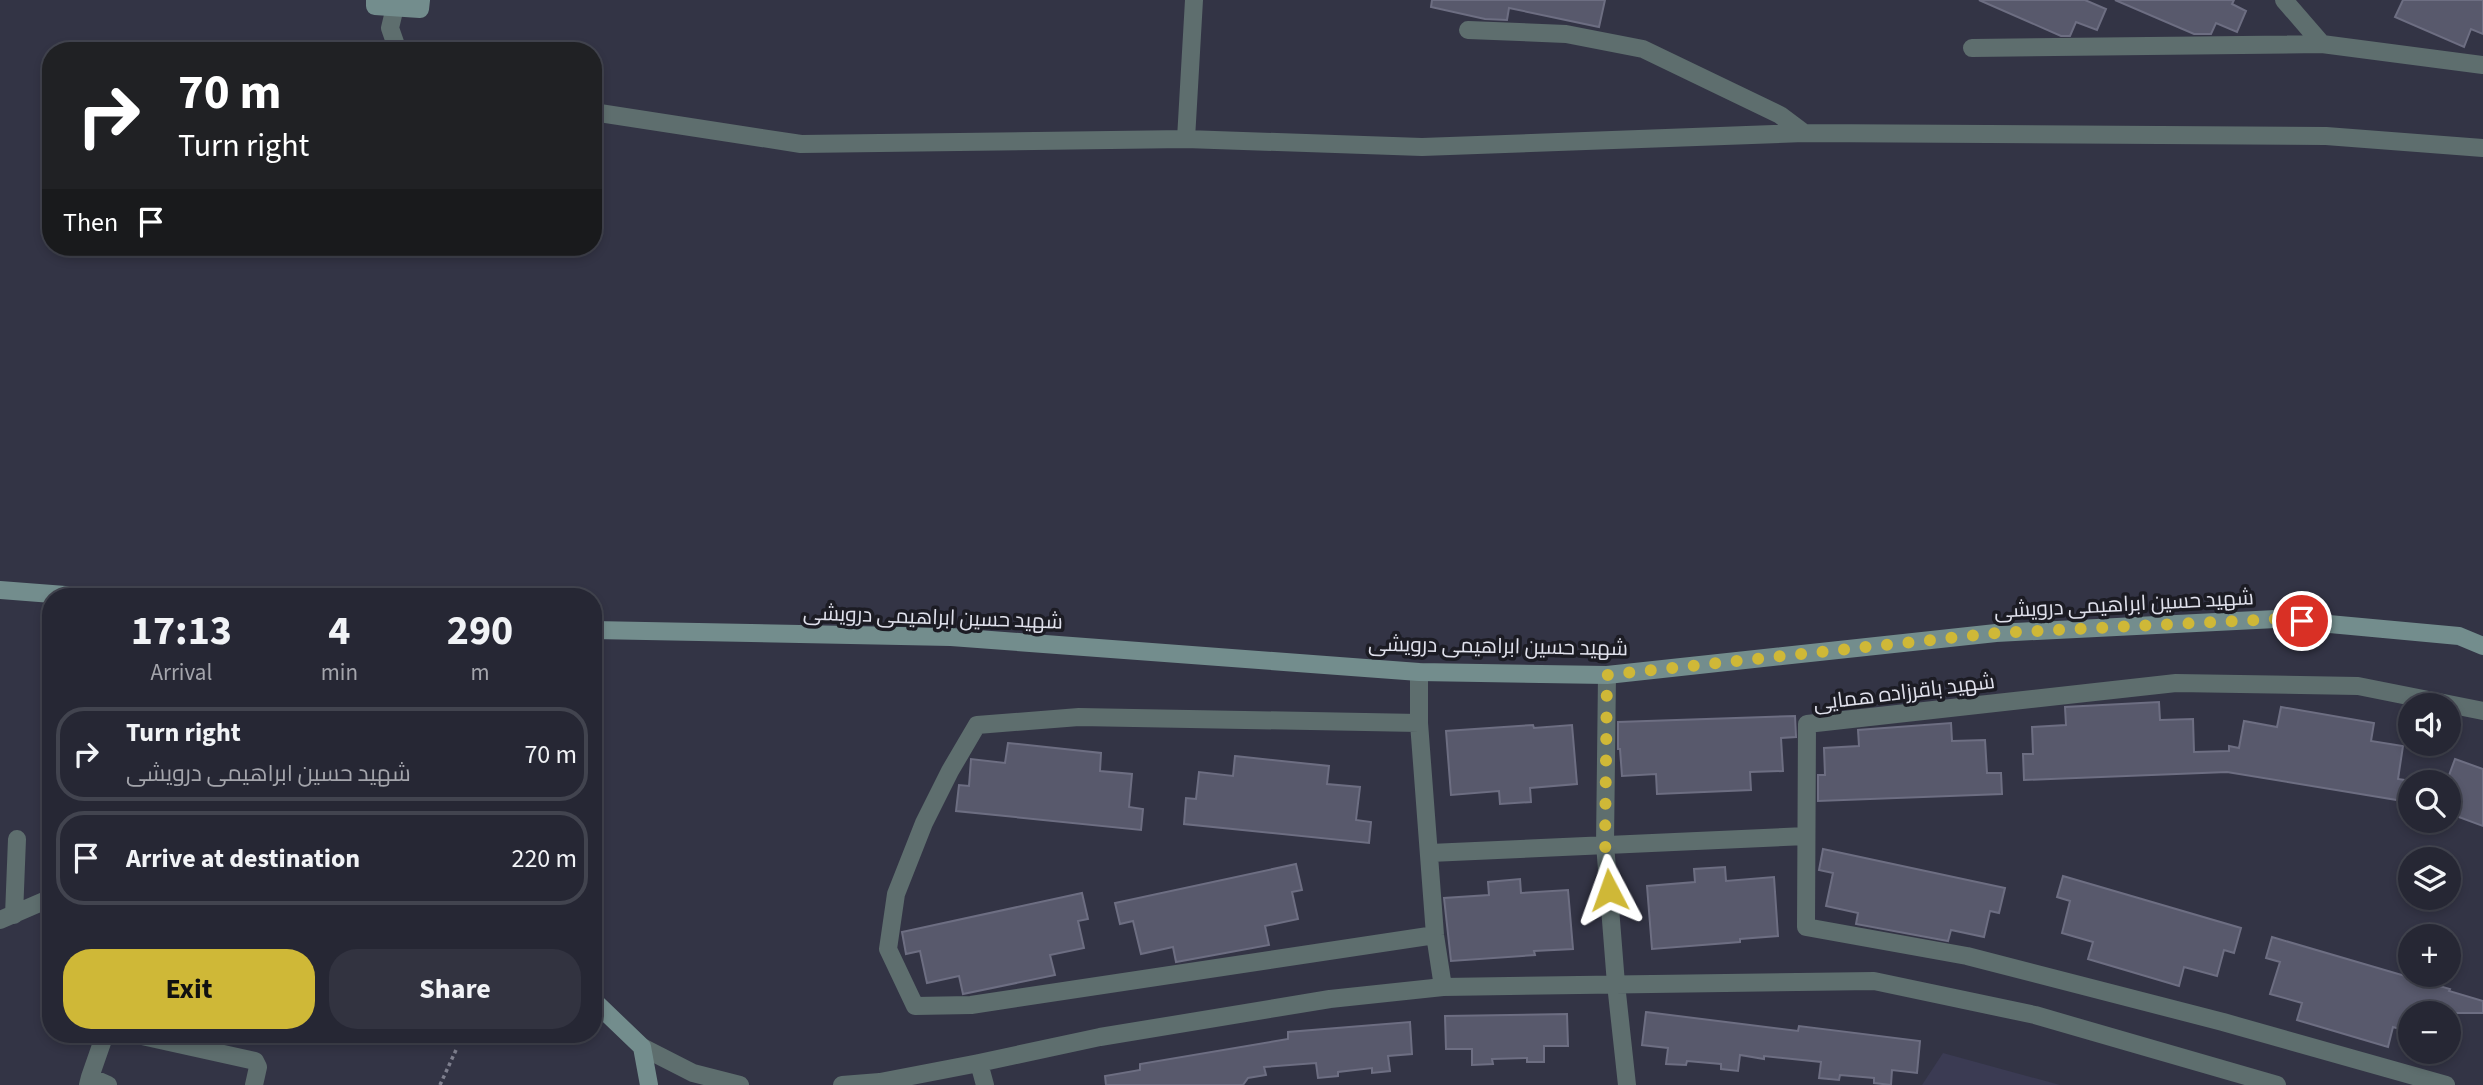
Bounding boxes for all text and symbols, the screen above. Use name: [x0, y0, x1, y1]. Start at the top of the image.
text: 70 m: [178, 58, 282, 128]
icon: right: [63, 70, 154, 161]
text: Turn right: [178, 123, 309, 169]
icon: arrive: [132, 203, 170, 241]
text: Then: [63, 204, 118, 241]
street label: شهید حسین ابراهیمی درویشی: [1993, 582, 2255, 626]
pin: [2272, 591, 2332, 651]
street label: شهید حسین ابراهیمی درویشی: [803, 597, 1063, 637]
text: 17:13: [131, 601, 232, 661]
text: 4: [328, 601, 350, 661]
text: 290: [447, 601, 513, 661]
icon: arrive: [2283, 602, 2321, 640]
street label: شهید حسین ابراهیمی درویشی: [1368, 629, 1628, 663]
text: Arrival: [150, 656, 212, 689]
text: min: [321, 656, 358, 689]
text: m: [470, 656, 490, 689]
street label: شهید باقرزاده همایی: [1811, 666, 1997, 718]
map controls: [2398, 693, 2461, 1064]
button: sound: [2398, 693, 2461, 756]
text: Turn right: [126, 714, 241, 751]
icon: right: [67, 735, 105, 773]
text: 70 m: [524, 736, 577, 773]
text: شهید حسین ابراهیمی درویشی: [126, 757, 411, 790]
button: search: [2398, 770, 2461, 833]
icon: arrive: [67, 839, 105, 877]
text: Arrive at destination: [126, 840, 360, 877]
text: 220 m: [511, 840, 577, 877]
button: layers: [2398, 847, 2461, 910]
position arrow: [1572, 853, 1646, 927]
button: +: [2398, 924, 2461, 987]
button: Exit: [63, 949, 315, 1029]
button: Share: [329, 949, 581, 1029]
button: −: [2398, 1001, 2461, 1064]

